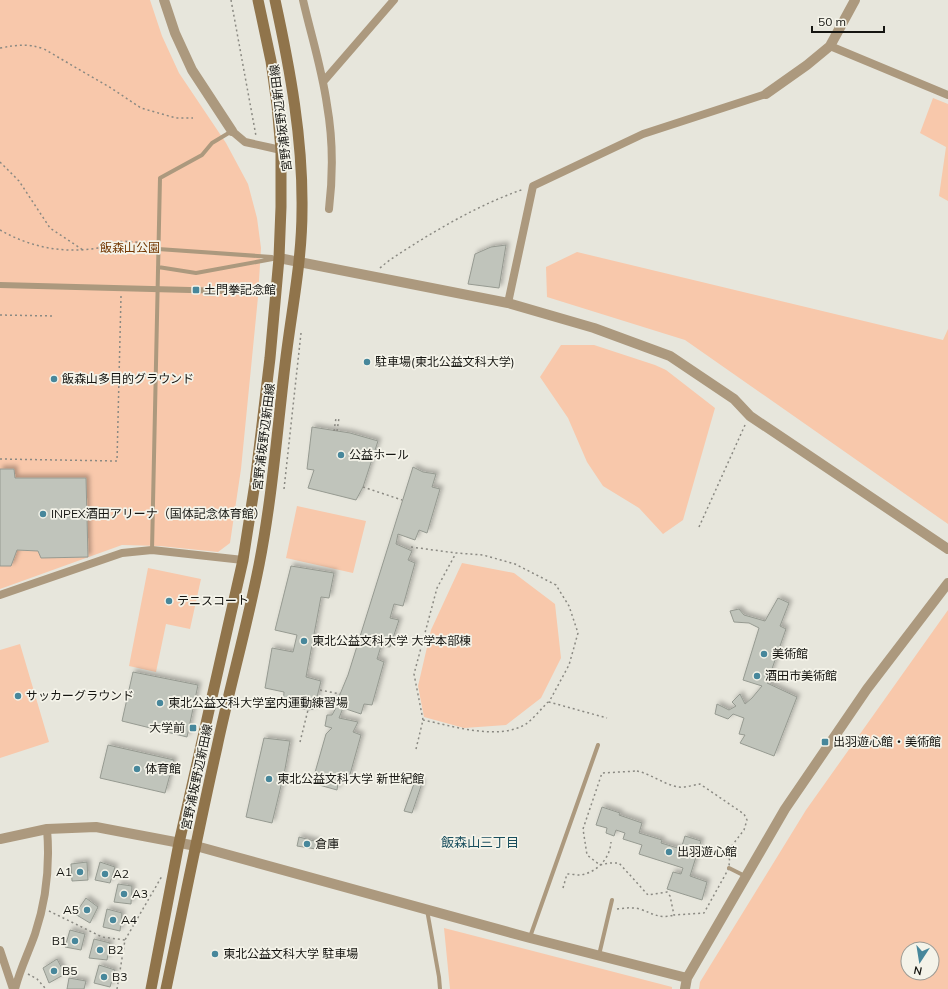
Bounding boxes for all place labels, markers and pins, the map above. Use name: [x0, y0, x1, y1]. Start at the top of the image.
place label: 土門拳記念館: [204, 282, 276, 297]
marker: 土門拳記念館: [191, 285, 201, 295]
place label: 駐車場(東北公益文科大学): [375, 354, 515, 369]
marker: 駐車場(東北公益文科大学): [362, 357, 372, 367]
place label: 飯森山多目的グラウンド: [62, 371, 194, 386]
marker: 飯森山多目的グラウンド: [49, 374, 59, 384]
place label: 公益ホール: [349, 447, 409, 462]
marker: 公益ホール: [336, 450, 346, 460]
place label: INPEX酒田アリーナ（国体記念体育館）: [51, 506, 266, 521]
marker: INPEX酒田アリーナ（国体記念体育館）: [38, 509, 48, 519]
place label: テニスコート: [177, 593, 249, 608]
marker: テニスコート: [164, 596, 174, 606]
place label: 東北公益文科大学 大学本部棟: [312, 633, 471, 648]
marker: 東北公益文科大学 大学本部棟: [299, 636, 309, 646]
place label: 美術館: [772, 646, 808, 661]
marker: 美術館: [759, 649, 769, 659]
place label: 酒田市美術館: [765, 668, 837, 683]
marker: 酒田市美術館: [752, 671, 762, 681]
place label: サッカーグラウンド: [26, 688, 134, 703]
marker: サッカーグラウンド: [13, 691, 23, 701]
place label: 東北公益文科大学室内運動練習場: [168, 695, 348, 710]
marker: 東北公益文科大学室内運動練習場: [155, 698, 165, 708]
place label: 大学前: [149, 720, 185, 735]
marker: 大学前: [188, 723, 198, 733]
place label: 出羽遊心館・美術館: [833, 734, 941, 749]
marker: 出羽遊心館・美術館: [820, 737, 830, 747]
place label: 体育館: [145, 761, 181, 776]
marker: 体育館: [132, 764, 142, 774]
place label: 東北公益文科大学 新世紀館: [277, 771, 424, 786]
marker: 東北公益文科大学 新世紀館: [264, 774, 274, 784]
place label: 倉庫: [315, 836, 339, 851]
marker: 倉庫: [302, 839, 312, 849]
place label: 出羽遊心館: [677, 844, 737, 859]
marker: 出羽遊心館: [664, 847, 674, 857]
place label: A1: [56, 864, 72, 879]
place label: A2: [113, 866, 129, 881]
marker: A1: [75, 867, 85, 877]
marker: A2: [100, 869, 110, 879]
place label: A3: [132, 886, 148, 901]
marker: A3: [119, 889, 129, 899]
place label: A5: [63, 902, 79, 917]
marker: A5: [82, 905, 92, 915]
place label: A4: [121, 912, 137, 927]
marker: A4: [108, 915, 118, 925]
place label: B1: [52, 933, 67, 948]
marker: B1: [70, 936, 80, 946]
place label: B2: [108, 942, 123, 957]
marker: B2: [95, 945, 105, 955]
place label: 東北公益文科大学 駐車場: [223, 946, 358, 961]
marker: 東北公益文科大学 駐車場: [210, 949, 220, 959]
place label: B5: [62, 963, 77, 978]
marker: B5: [49, 966, 59, 976]
place label: B3: [112, 969, 127, 984]
marker: B3: [99, 972, 109, 982]

